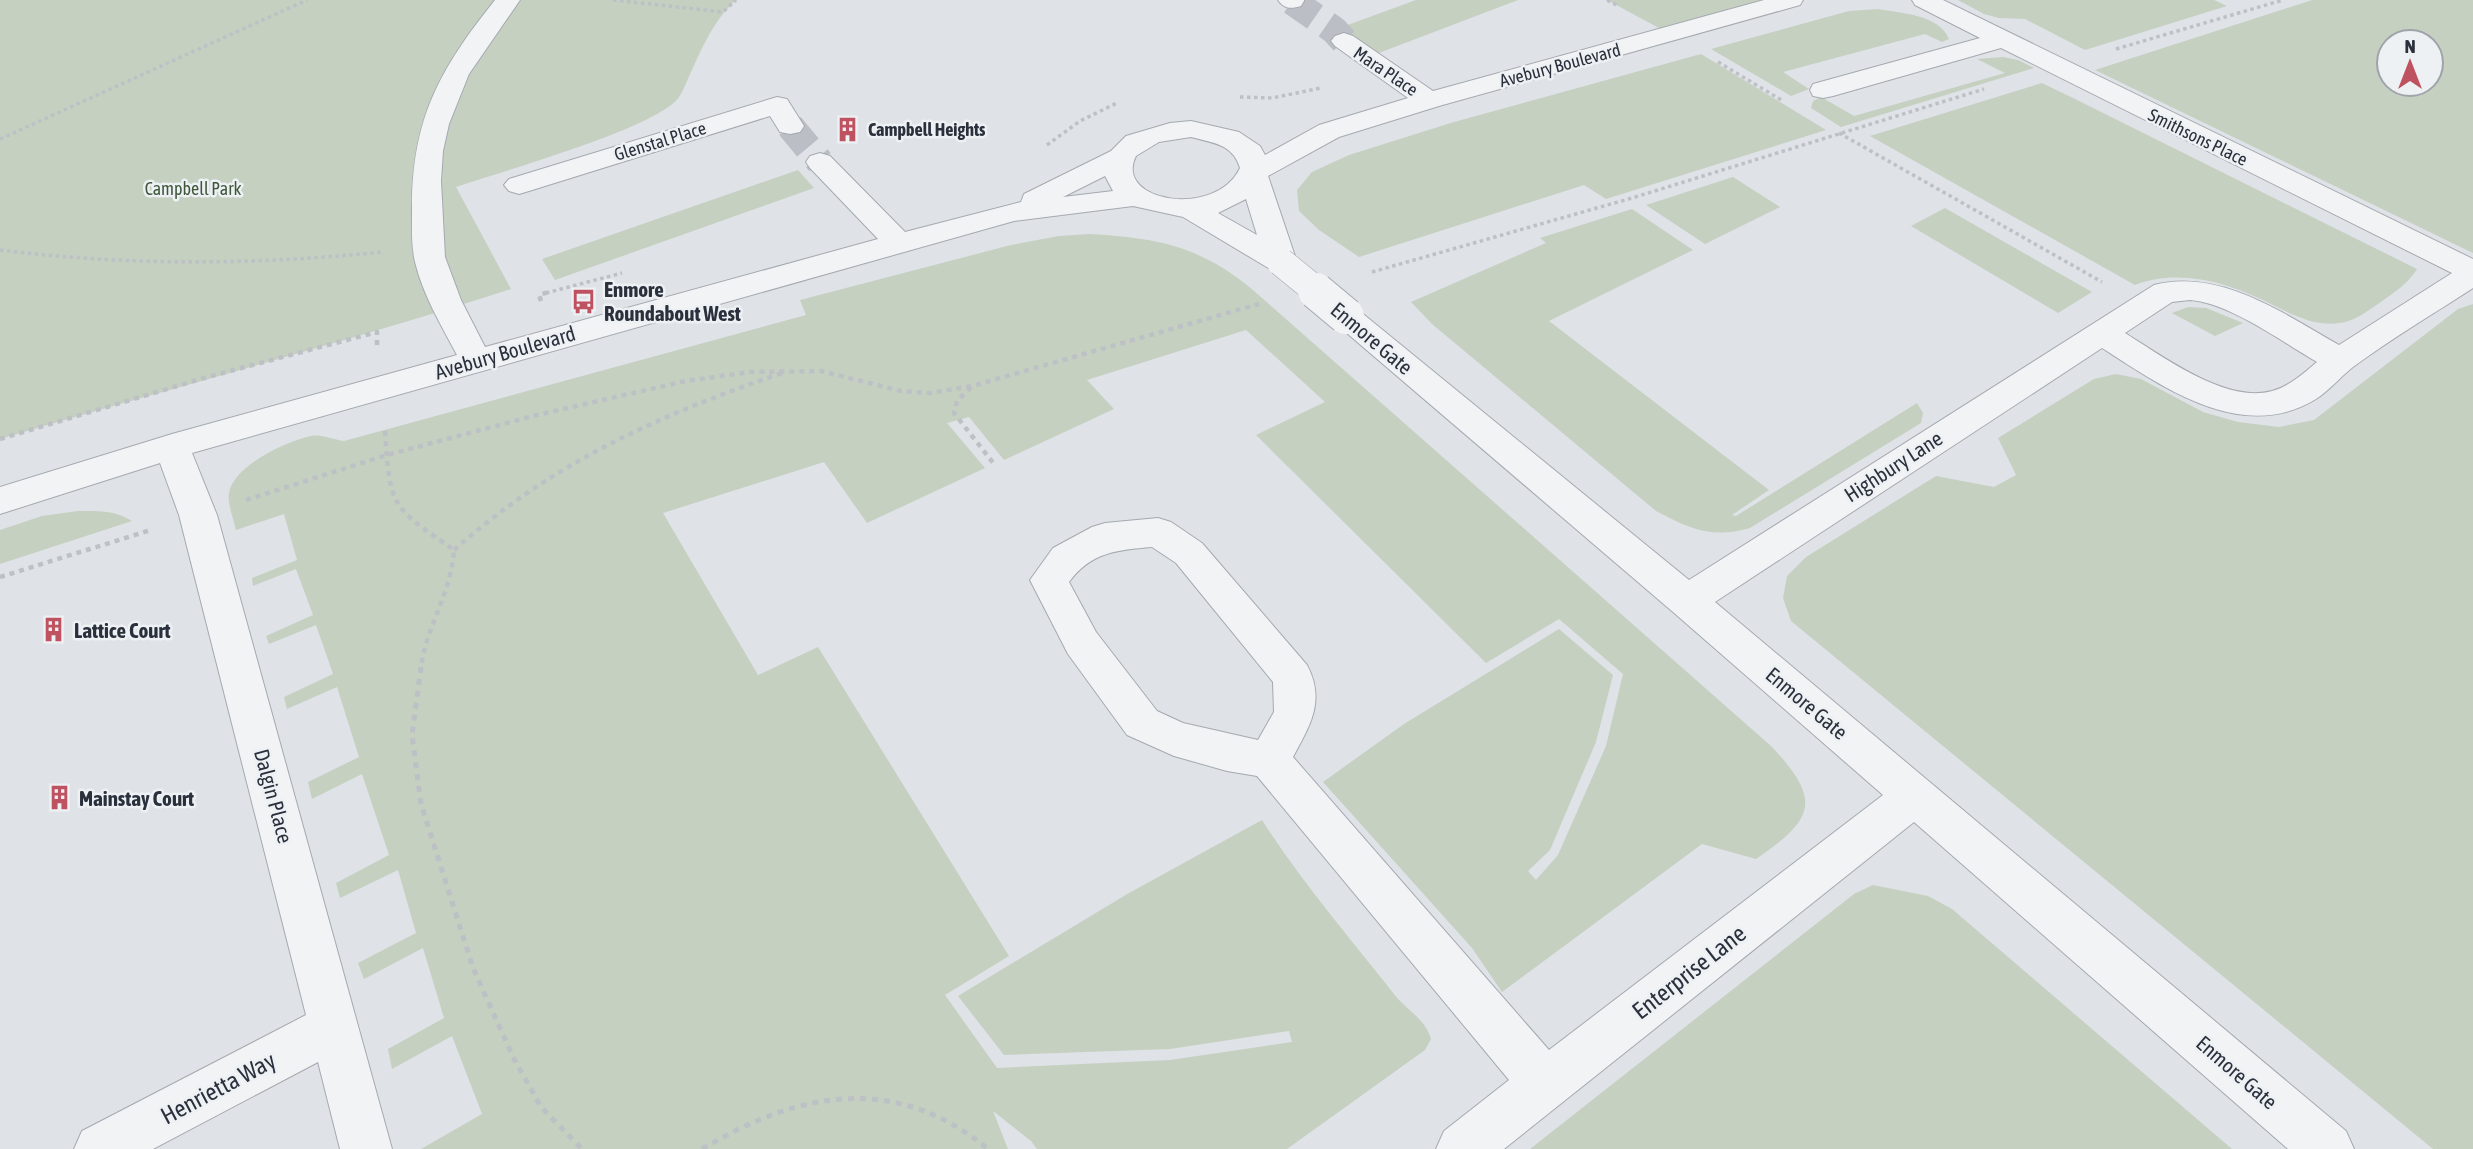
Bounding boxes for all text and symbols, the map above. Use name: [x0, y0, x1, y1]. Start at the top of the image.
north arrow: [2375, 28, 2445, 98]
text: N: [2404, 35, 2416, 57]
street label: Avebury Boulevard: [1497, 39, 1623, 91]
street label: Mara Place: [1350, 42, 1422, 100]
street label: Smithsons Place: [2145, 104, 2251, 170]
building icon: Campbell Heights: [834, 115, 862, 143]
street label: Glenstal Place: [612, 117, 708, 165]
place label: Campbell Heights: [868, 119, 986, 140]
park label: Campbell Park: [145, 178, 241, 199]
place label: Enmore Roundabout West: [604, 277, 741, 325]
bus stop icon: Enmore Roundabout West: [570, 287, 598, 315]
street label: Enmore Gate: [1326, 297, 1418, 379]
street label: Avebury Boulevard: [432, 320, 578, 384]
street label: Highbury Lane: [1840, 426, 1946, 506]
building icon: Lattice Court: [40, 616, 68, 644]
place label: Lattice Court: [74, 618, 171, 642]
street label: Enmore Gate: [1761, 662, 1853, 744]
street label: Dalgin Place: [250, 746, 298, 846]
building icon: Mainstay Court: [45, 784, 73, 812]
place label: Mainstay Court: [79, 786, 194, 810]
street label: Enterprise Lane: [1627, 919, 1751, 1025]
street label: Enmore Gate: [2192, 1030, 2282, 1114]
street label: Henrietta Way: [156, 1046, 280, 1129]

